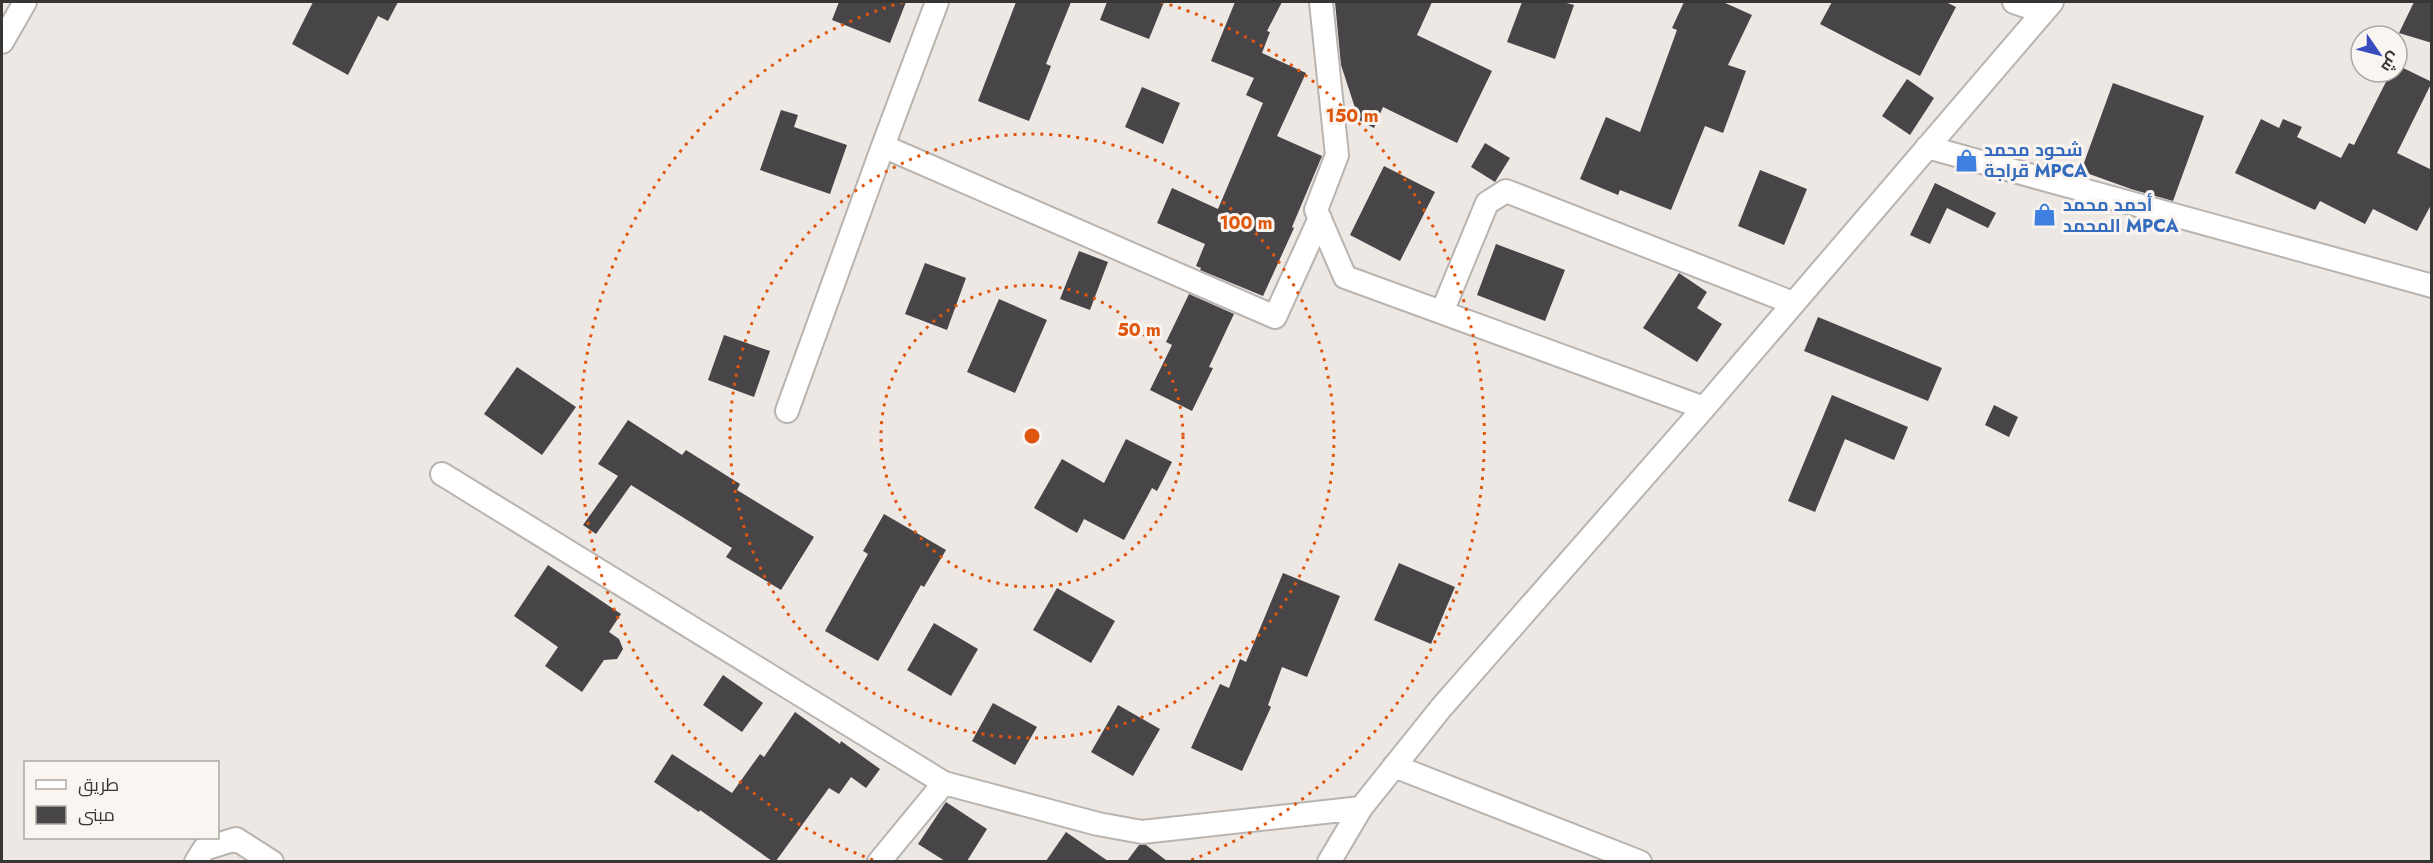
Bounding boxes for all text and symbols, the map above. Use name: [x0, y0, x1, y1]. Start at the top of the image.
north arrow: [2349, 24, 2409, 84]
text: ش: [2376, 47, 2406, 77]
text: 150 m: [1326, 103, 1378, 129]
place label: شحود محمد قراجة MPCA: [1984, 137, 2088, 184]
shop icon: شحود محمد قراجة MPCA: [1953, 147, 1979, 173]
place label: أحمد محمد المحمد MPCA: [2063, 192, 2180, 239]
shop icon: أحمد محمد المحمد MPCA: [2032, 202, 2058, 228]
text: 100 m: [1219, 210, 1273, 236]
text: 50 m: [1117, 317, 1161, 343]
centre of rings: [1022, 426, 1042, 446]
legend: [24, 761, 219, 839]
text: طريق: [78, 772, 119, 798]
text: مبنى: [78, 802, 115, 828]

